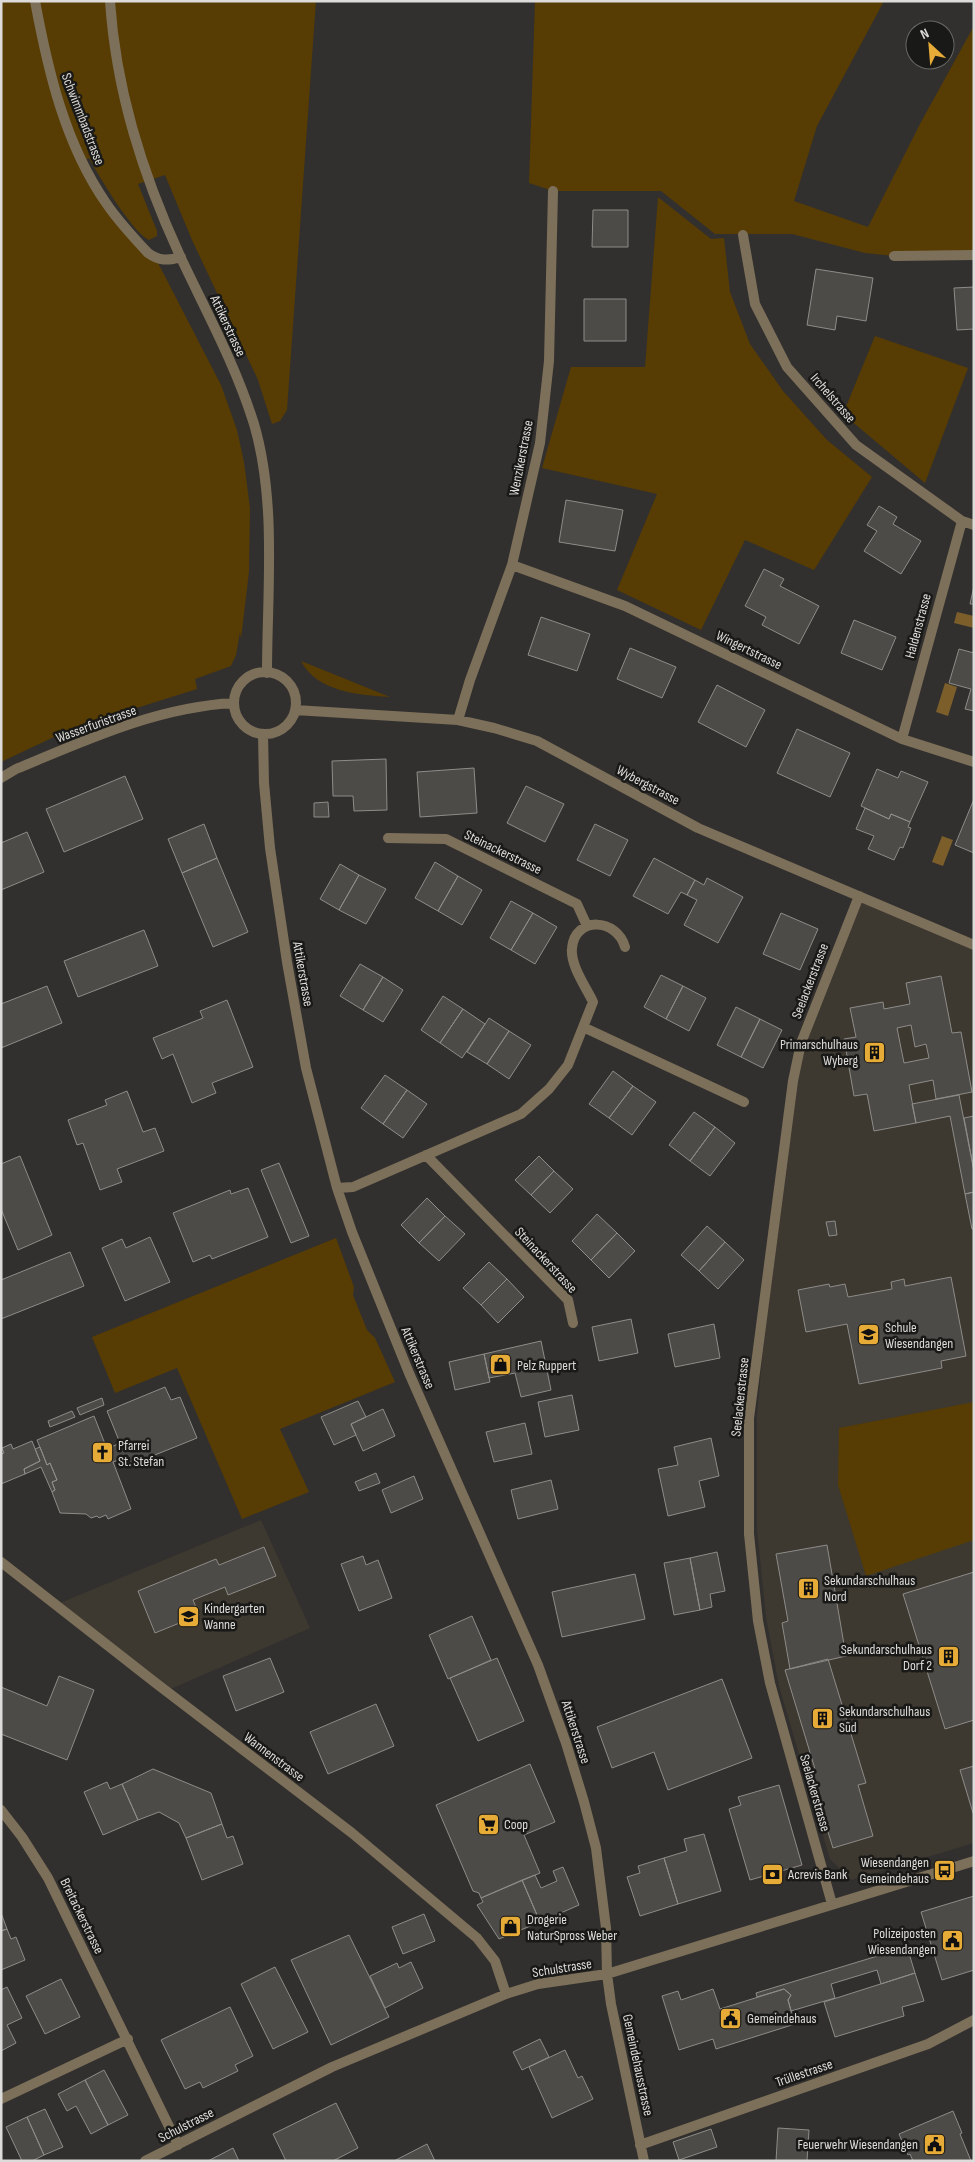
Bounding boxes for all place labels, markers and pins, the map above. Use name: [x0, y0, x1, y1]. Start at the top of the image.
place label: Primarschulhaus Wyberg: [780, 1036, 858, 1069]
building icon: Primarschulhaus Wyberg: [862, 1040, 886, 1064]
place label: Schule Wiesendangen: [885, 1319, 953, 1352]
school or university icon: Schule Wiesendangen: [857, 1323, 881, 1347]
shop icon: Pelz Ruppert: [489, 1353, 513, 1377]
place label: Pelz Ruppert: [517, 1357, 576, 1374]
place label: Pfarrei St. Stefan: [118, 1437, 164, 1470]
church icon: Pfarrei St. Stefan: [90, 1441, 114, 1465]
place label: Sekundarschulhaus Nord: [824, 1572, 915, 1605]
building icon: Sekundarschulhaus Nord: [796, 1576, 820, 1600]
place label: Kindergarten Wanne: [204, 1600, 265, 1633]
school or university icon: Kindergarten Wanne: [176, 1604, 200, 1628]
place label: Sekundarschulhaus Dorf 2: [841, 1641, 932, 1674]
building icon: Sekundarschulhaus Dorf 2: [936, 1645, 960, 1669]
place label: Sekundarschulhaus Süd: [839, 1703, 930, 1736]
building icon: Sekundarschulhaus Süd: [811, 1707, 835, 1731]
supermarket icon: Coop: [476, 1812, 500, 1836]
place label: Coop: [504, 1816, 528, 1833]
place label: Wiesendangen Gemeindehaus: [859, 1854, 929, 1887]
bus stop icon: Wiesendangen Gemeindehaus: [933, 1858, 957, 1882]
bank icon: Acrevis Bank: [760, 1862, 784, 1886]
place label: Acrevis Bank: [787, 1866, 848, 1883]
place label: Drogerie NaturSpross Weber: [527, 1911, 617, 1944]
shop icon: Drogerie NaturSpross Weber: [499, 1915, 523, 1939]
place label: Polizeiposten Wiesendangen: [868, 1925, 936, 1958]
public building icon: Polizeiposten Wiesendangen: [940, 1929, 964, 1953]
public building icon: Gemeindehaus: [719, 2006, 743, 2030]
place label: Gemeindehaus: [747, 2010, 817, 2027]
public building icon: Feuerwehr Wiesendangen: [922, 2132, 946, 2156]
place label: Feuerwehr Wiesendangen: [798, 2136, 918, 2153]

